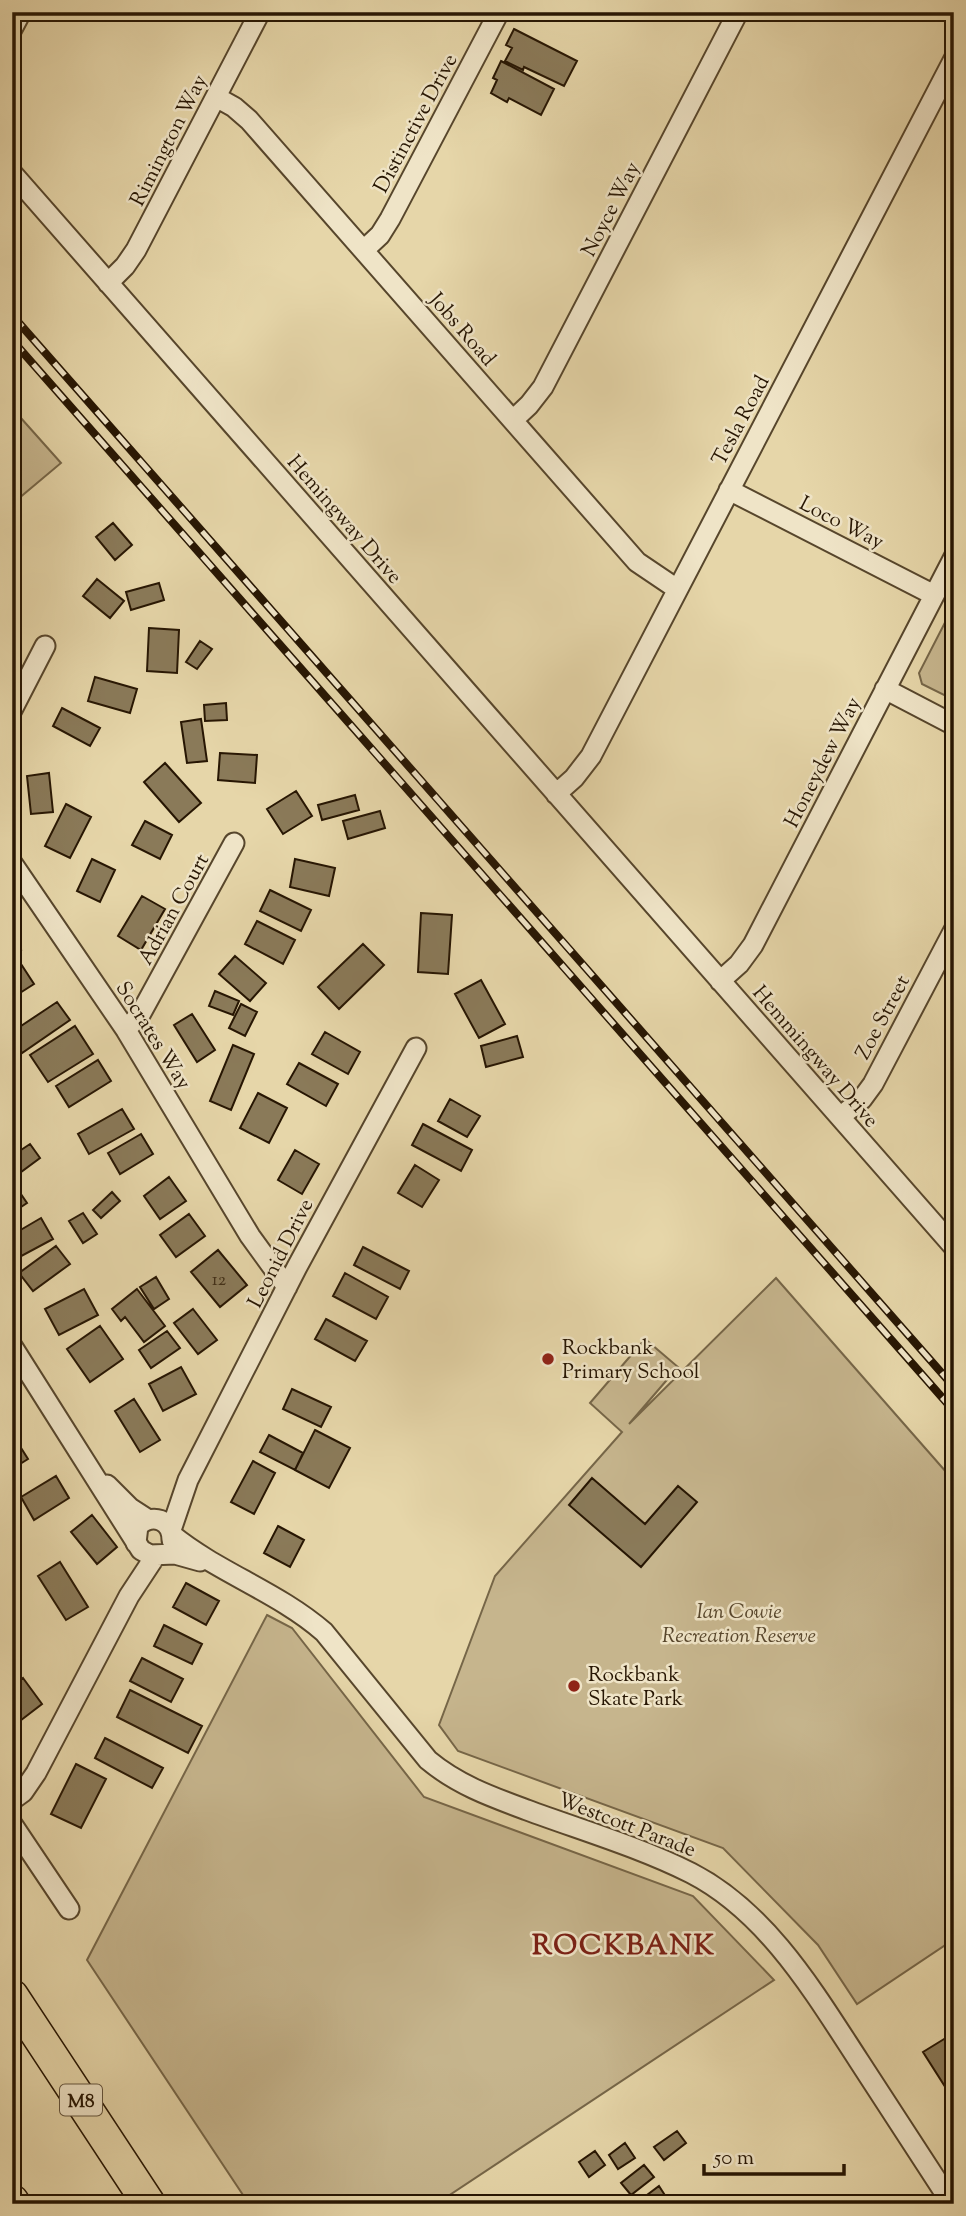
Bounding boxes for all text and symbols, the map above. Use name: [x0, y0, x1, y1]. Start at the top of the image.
street label: Distinctive Drive: [367, 49, 466, 199]
street label: Rimington Way: [124, 69, 216, 212]
street label: Noyce Way: [575, 157, 649, 263]
street label: Jobs Road: [420, 286, 502, 374]
street label: Tesla Road: [705, 370, 778, 471]
street label: Hemingway Drive: [279, 449, 408, 592]
street label: Loco Way: [793, 490, 889, 558]
street label: Honeydew Way: [778, 692, 870, 833]
street label: Adrian Court: [132, 849, 218, 971]
street label: Zoe Street: [849, 970, 919, 1066]
street label: Socrates Way: [107, 976, 198, 1096]
street label: Hemmingway Drive: [744, 980, 885, 1135]
street label: Leonid Drive: [241, 1194, 322, 1314]
house number: 12: [212, 1268, 227, 1294]
place label: Rockbank Primary School: [562, 1334, 700, 1388]
marker: Rockbank Primary School: [540, 1351, 556, 1367]
park label: Ian Cowie Recreation Reserve: [662, 1598, 816, 1652]
place label: Rockbank Skate Park: [588, 1661, 684, 1715]
marker: Rockbank Skate Park: [566, 1678, 582, 1694]
street label: Westcott Parade: [553, 1786, 700, 1866]
district label: ROCKBANK: [532, 1927, 716, 1967]
road number: M8: [60, 2084, 102, 2116]
scale bar: [704, 2132, 844, 2176]
text: 50 m: [713, 2144, 754, 2174]

